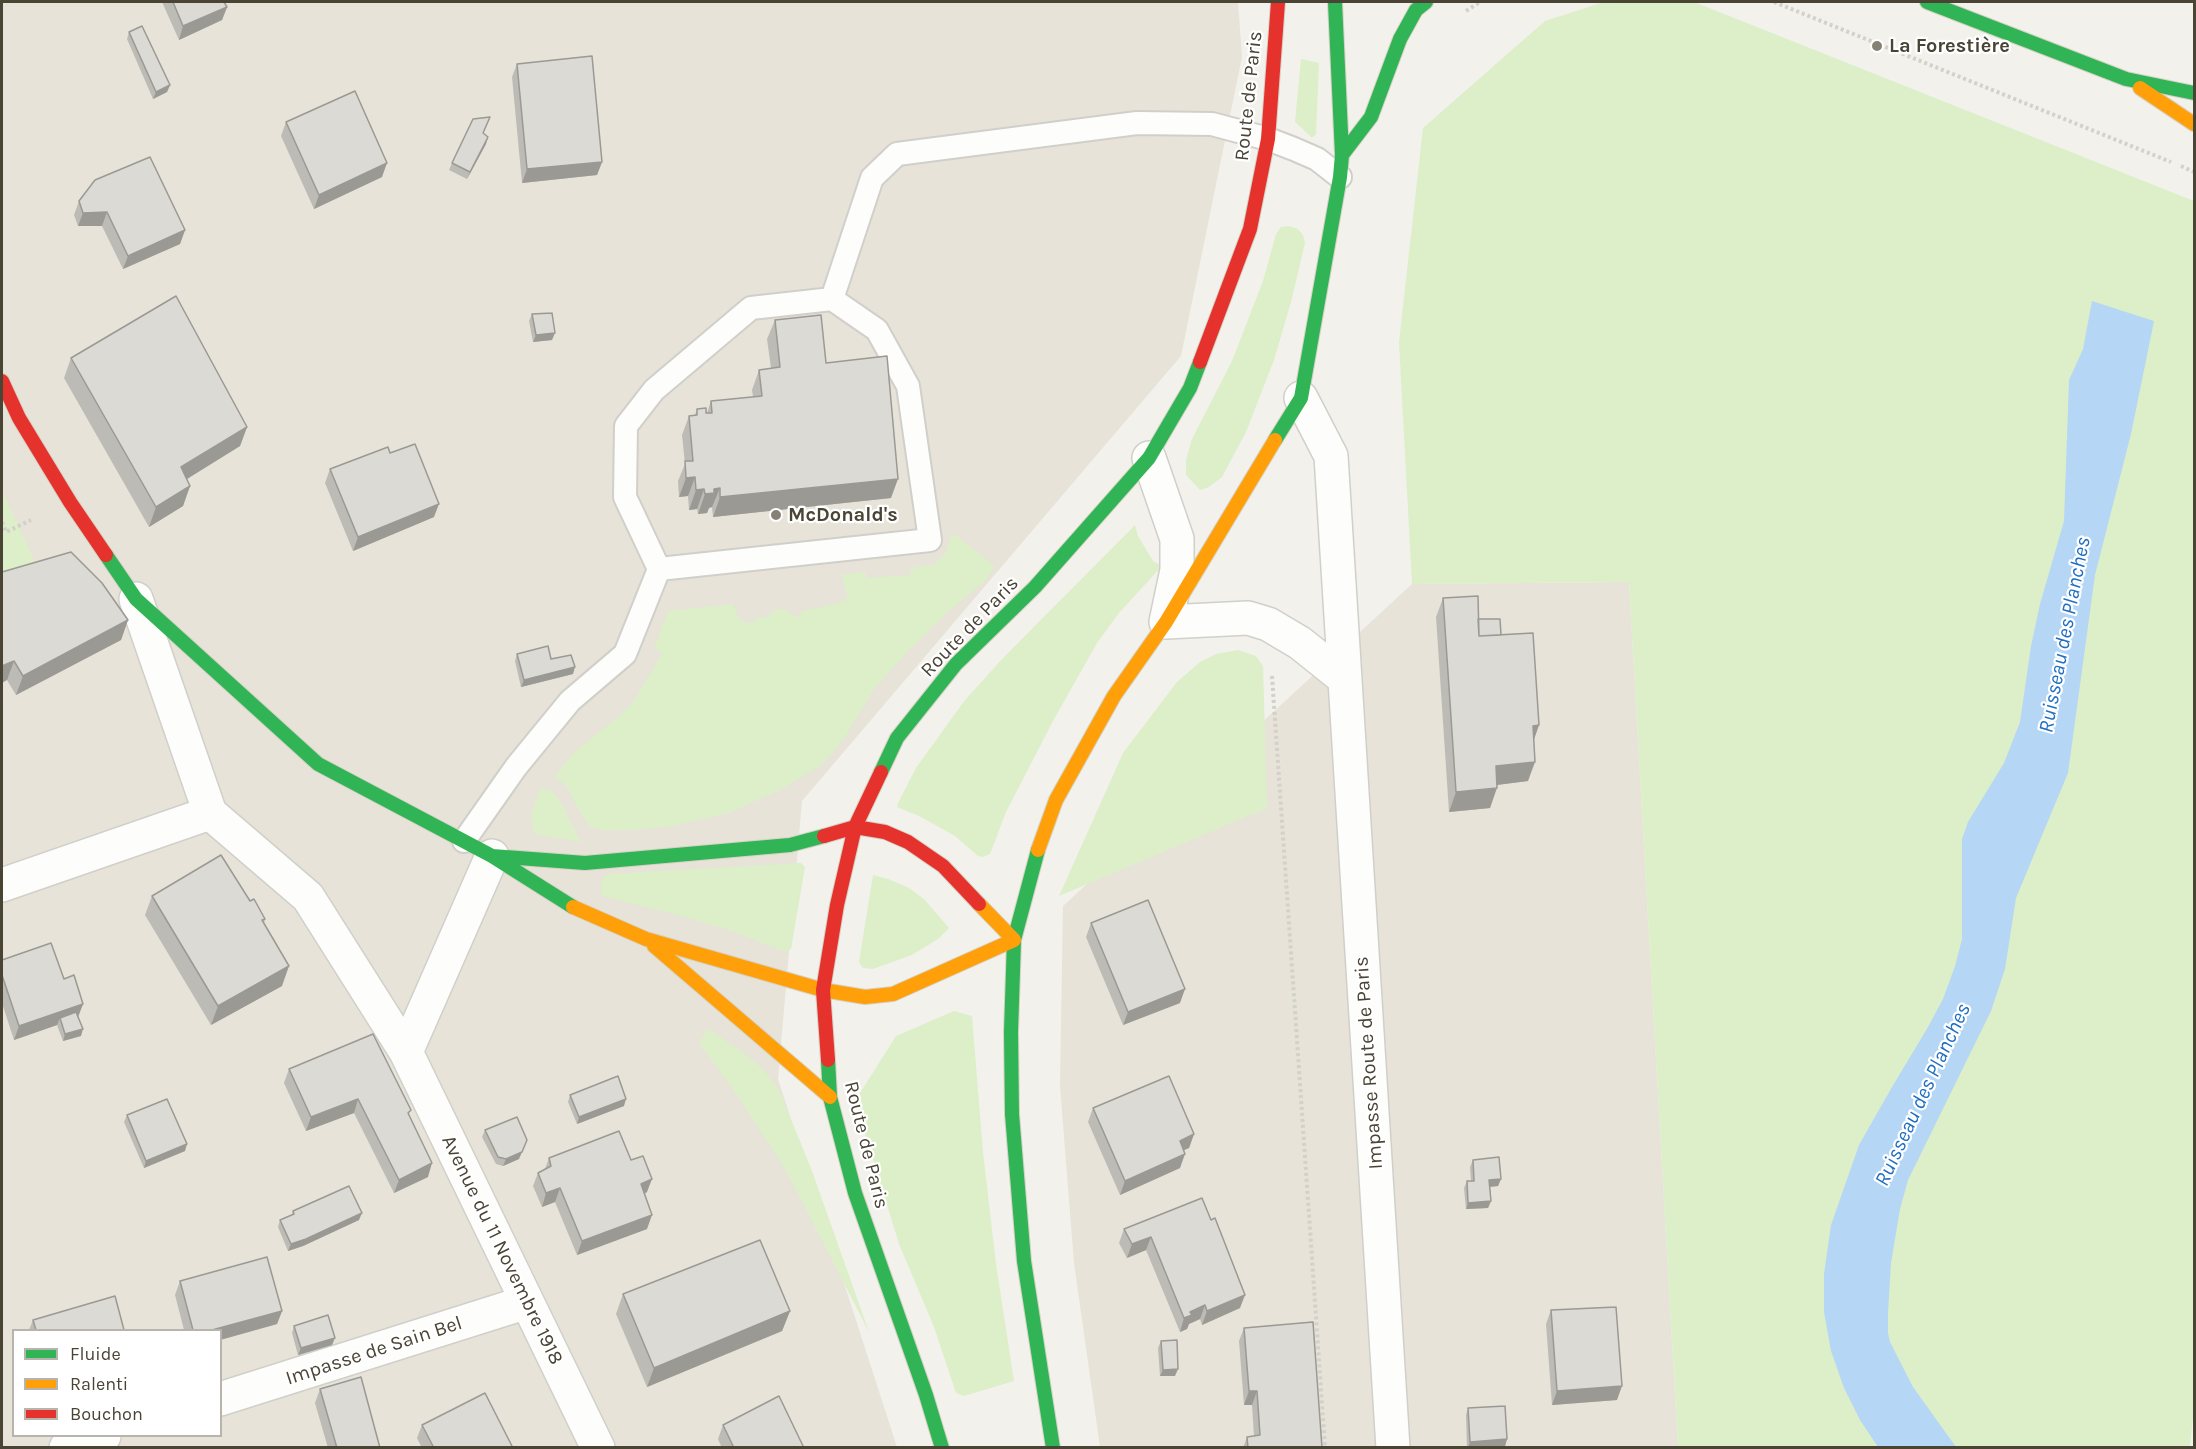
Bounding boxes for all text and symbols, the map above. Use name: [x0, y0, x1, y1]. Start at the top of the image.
street label: Route de Paris: [1230, 30, 1268, 162]
place label: La Forestière: [1889, 34, 2010, 58]
marker: La Forestière: [1870, 39, 1884, 53]
place label: McDonald's: [788, 503, 898, 527]
marker: McDonald's: [769, 508, 783, 522]
water label: Ruisseau des Planches: [2034, 535, 2096, 735]
street label: Route de Paris: [916, 572, 1024, 682]
street label: Impasse Route de Paris: [1350, 956, 1388, 1170]
water label: Ruisseau des Planches: [1870, 1000, 1976, 1190]
street label: Route de Paris: [839, 1079, 893, 1211]
street label: Avenue du 11 Novembre 1918: [436, 1131, 568, 1369]
street label: Impasse de Sain Bel: [283, 1311, 465, 1391]
legend: [12, 1329, 222, 1437]
text: Fluide: [70, 1343, 121, 1365]
text: Ralenti: [70, 1373, 128, 1395]
text: Bouchon: [70, 1403, 143, 1425]

